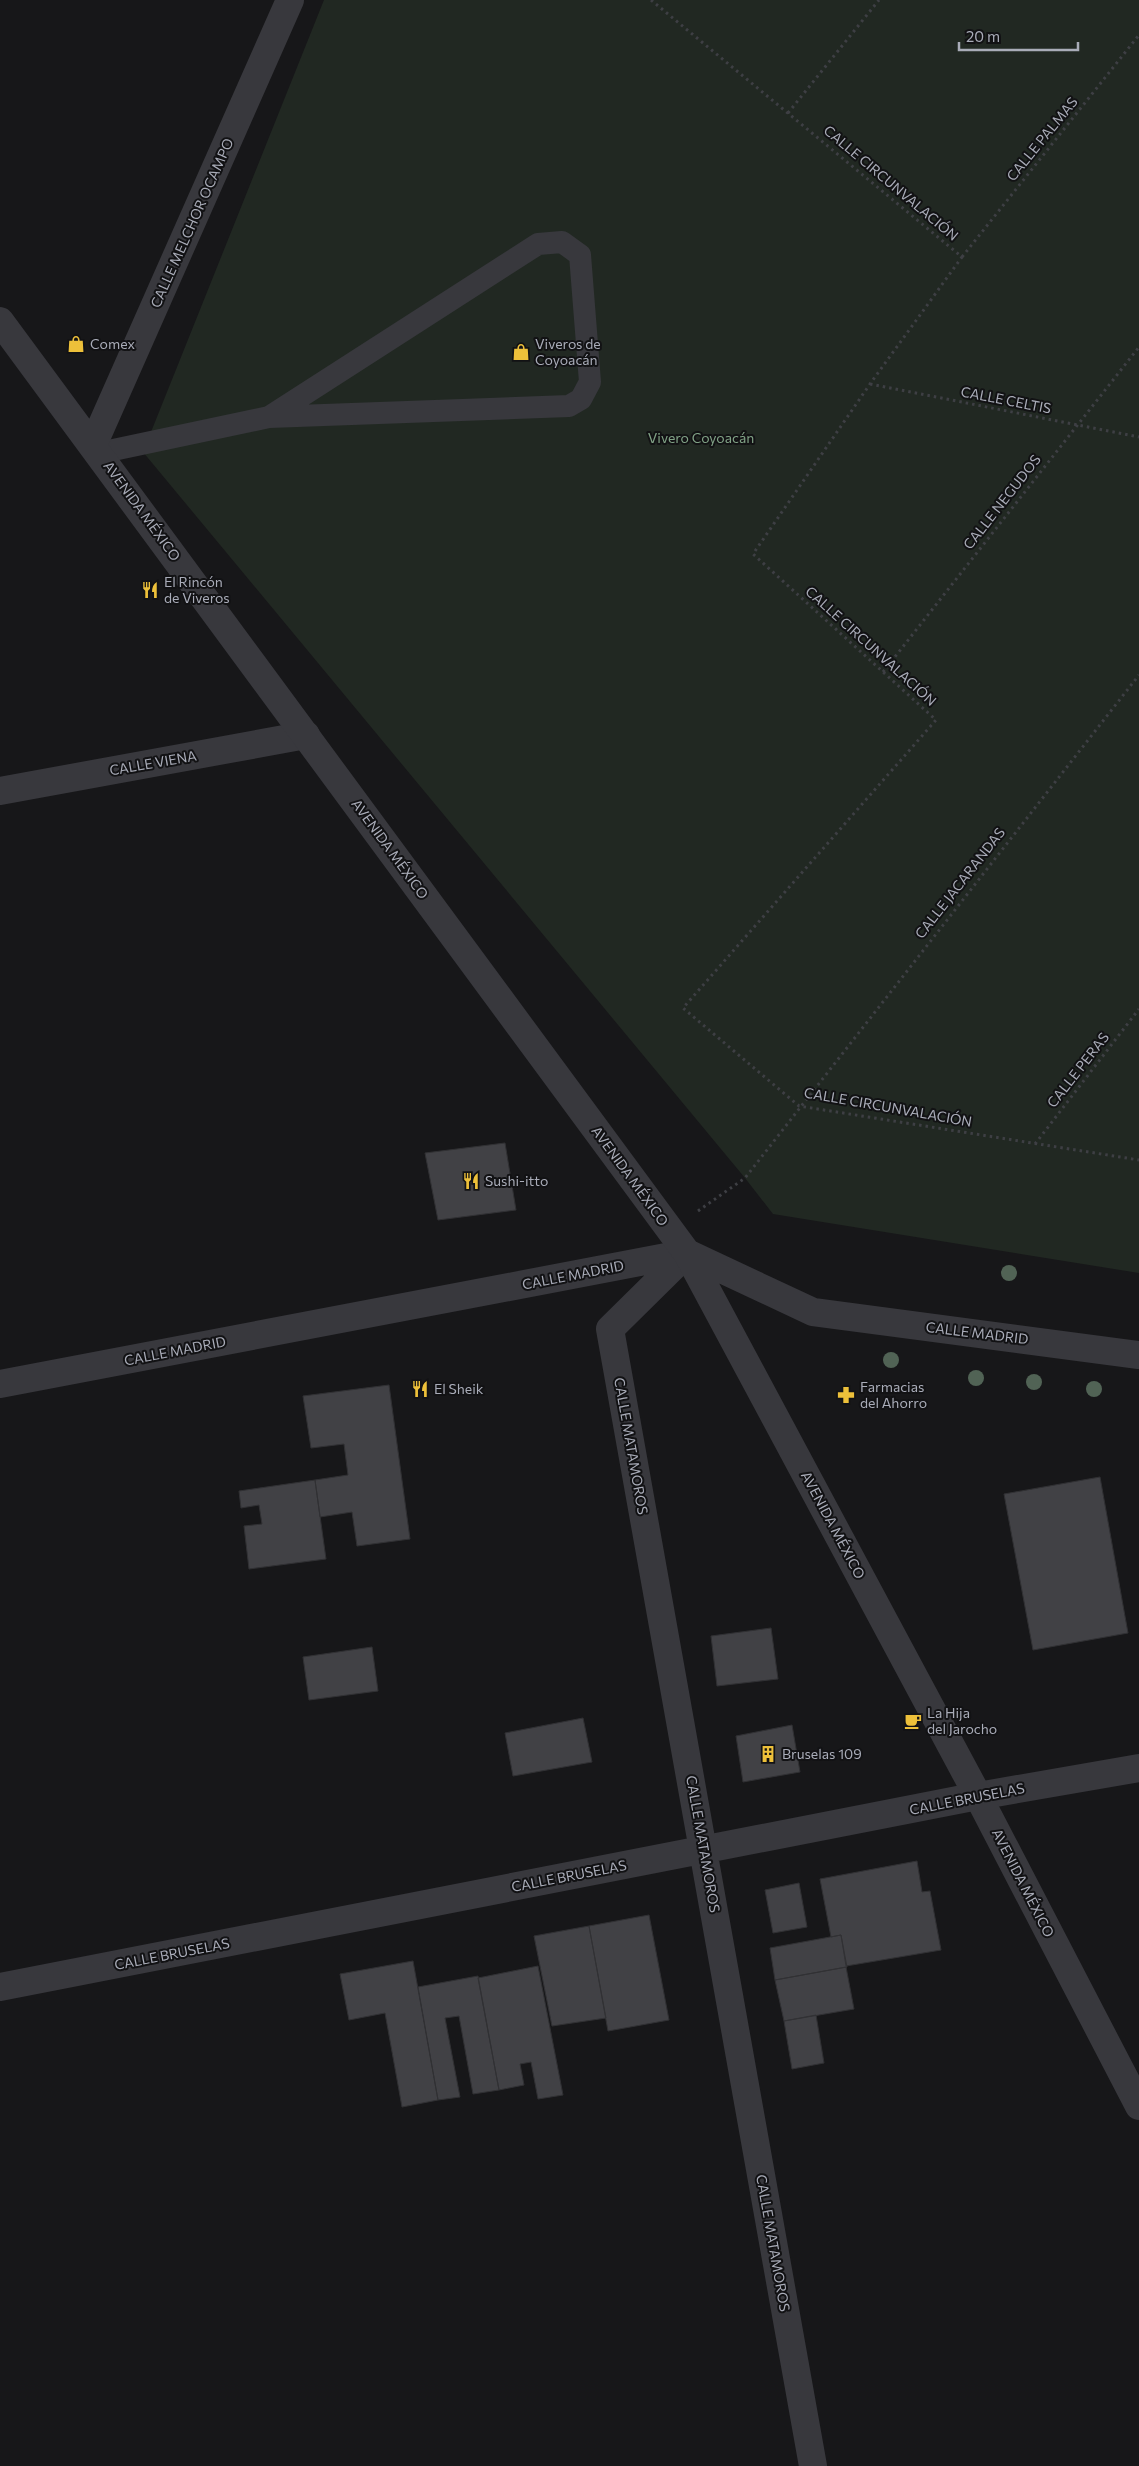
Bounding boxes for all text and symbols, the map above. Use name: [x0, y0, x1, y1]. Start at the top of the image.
scale bar: [959, 20, 1078, 52]
text: 20 m: [966, 27, 1000, 45]
street label: CALLE PALMAS: [1003, 93, 1081, 184]
street label: CALLE CIRCUNVALACIÓN: [821, 121, 962, 244]
street label: CALLE MELCHOR OCAMPO: [146, 135, 237, 310]
shop icon: Comex: [66, 334, 86, 354]
place label: Comex: [90, 335, 136, 352]
place label: Viveros de Coyoacán: [535, 335, 601, 368]
shop icon: Viveros de Coyoacán: [511, 342, 531, 362]
street label: CALLE CELTIS: [959, 382, 1053, 417]
park label: Vivero Coyoacán: [648, 429, 754, 446]
street label: CALLE NEGUDOS: [959, 451, 1044, 552]
street label: AVENIDA MÉXICO: [100, 457, 184, 564]
place label: El Rincón de Viveros: [164, 573, 230, 606]
restaurant icon: El Rincón de Viveros: [140, 580, 160, 600]
street label: CALLE CIRCUNVALACIÓN: [802, 582, 940, 709]
street label: CALLE VIENA: [108, 746, 198, 779]
street label: AVENIDA MÉXICO: [348, 795, 432, 902]
street label: CALLE JACARANDAS: [911, 824, 1008, 942]
street label: CALLE PERAS: [1043, 1029, 1112, 1111]
street label: CALLE CIRCUNVALACIÓN: [803, 1083, 973, 1130]
street label: AVENIDA MÉXICO: [588, 1122, 672, 1229]
restaurant icon: Sushi-itto: [461, 1171, 481, 1191]
place label: Sushi-itto: [485, 1172, 548, 1189]
street label: CALLE MADRID: [521, 1256, 625, 1293]
street label: CALLE MADRID: [925, 1318, 1029, 1347]
street label: CALLE MADRID: [123, 1332, 227, 1369]
street label: CALLE MATAMOROS: [611, 1376, 652, 1516]
place label: Farmacias del Ahorro: [860, 1378, 927, 1411]
restaurant icon: El Sheik: [410, 1379, 430, 1399]
place label: El Sheik: [434, 1380, 484, 1397]
pharmacy icon: Farmacias del Ahorro: [836, 1385, 856, 1405]
street label: AVENIDA MÉXICO: [798, 1468, 869, 1581]
place label: La Hija del Jarocho: [927, 1704, 997, 1737]
cafe icon: La Hija del Jarocho: [903, 1711, 923, 1731]
building icon: Bruselas 109: [758, 1744, 778, 1764]
place label: Bruselas 109: [782, 1745, 862, 1762]
street label: CALLE MATAMOROS: [683, 1774, 724, 1914]
street label: CALLE BRUSELAS: [908, 1779, 1026, 1818]
street label: AVENIDA MÉXICO: [989, 1826, 1058, 1940]
street label: CALLE BRUSELAS: [510, 1856, 628, 1895]
street label: CALLE BRUSELAS: [113, 1934, 231, 1973]
street label: CALLE MATAMOROS: [753, 2173, 794, 2313]

